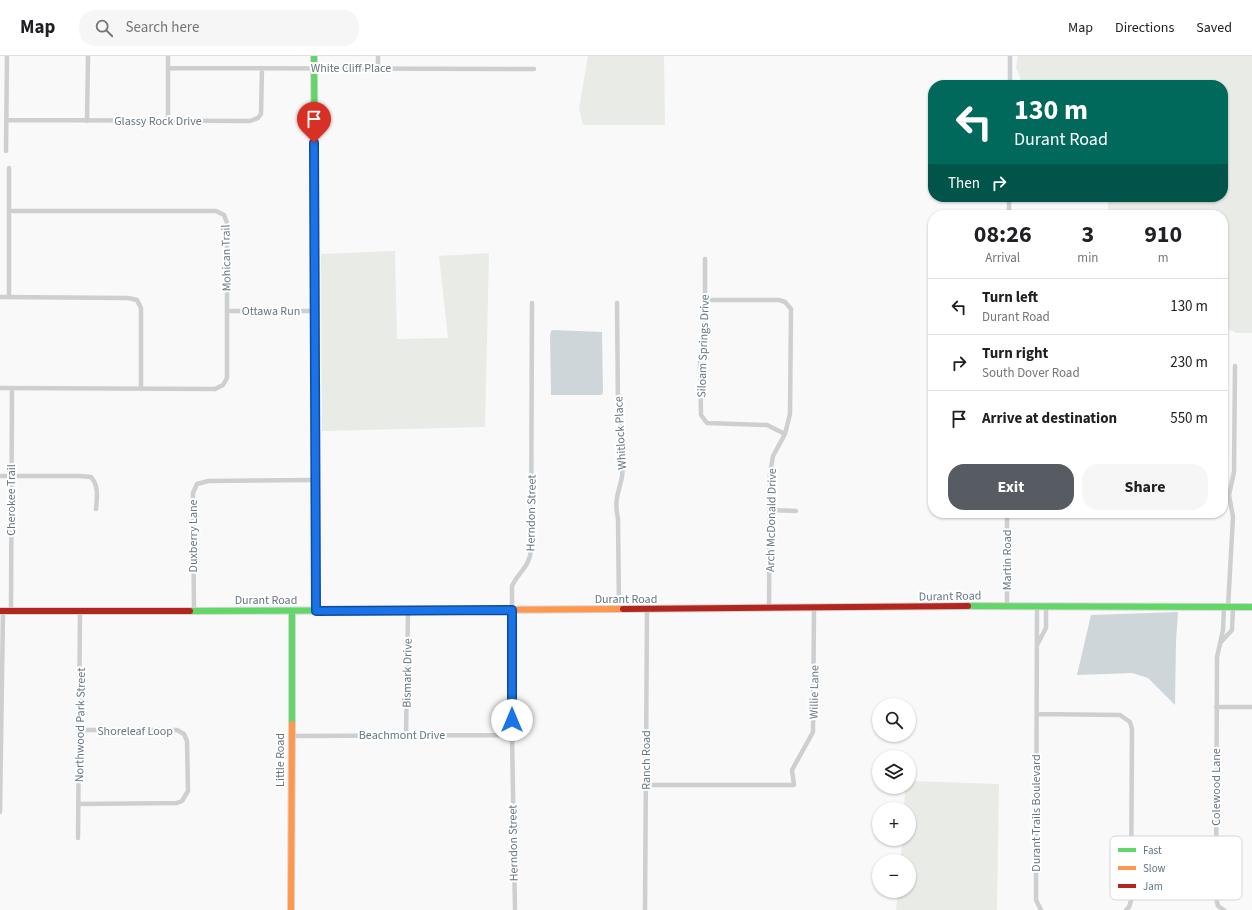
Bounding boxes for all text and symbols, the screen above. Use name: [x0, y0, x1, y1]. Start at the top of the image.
search box: [79, 10, 359, 46]
text: Map: [20, 14, 55, 41]
icon: search: [93, 17, 115, 39]
text: Search here: [125, 17, 199, 38]
text: Map: [1068, 18, 1093, 38]
text: Directions: [1115, 18, 1174, 38]
text: Saved: [1196, 18, 1232, 38]
street label: White Cliff Place: [311, 60, 391, 77]
text: 130 m: [1014, 90, 1088, 130]
icon: left: [948, 96, 1000, 148]
pin: [297, 102, 331, 143]
icon: arrive: [303, 108, 325, 130]
street label: Glassy Rock Drive: [114, 113, 202, 130]
text: Durant Road: [1014, 127, 1108, 152]
icon: right: [988, 172, 1010, 194]
text: Then: [948, 173, 980, 194]
text: 08:26: [974, 217, 1032, 252]
text: 3: [1082, 217, 1094, 252]
text: 910: [1144, 217, 1182, 252]
street label: Mohican Trail: [217, 224, 236, 292]
text: Arrival: [985, 249, 1020, 267]
text: min: [1077, 249, 1098, 267]
text: m: [1158, 249, 1169, 267]
text: Turn left: [982, 287, 1038, 308]
street label: Siloam Springs Drive: [693, 294, 714, 398]
icon: left: [948, 296, 970, 318]
text: 130 m: [1170, 296, 1208, 317]
street label: Ottawa Run: [242, 303, 300, 320]
text: Durant Road: [982, 308, 1050, 326]
text: Turn right: [982, 343, 1048, 364]
icon: right: [948, 352, 970, 374]
text: 230 m: [1170, 352, 1208, 373]
text: South Dover Road: [982, 364, 1080, 382]
street label: Whitlock Place: [610, 396, 631, 470]
icon: arrive: [948, 408, 970, 430]
text: Arrive at destination: [982, 408, 1117, 429]
text: 550 m: [1170, 408, 1208, 429]
street label: Cherokee Trail: [3, 464, 20, 536]
button: Exit: [948, 464, 1074, 510]
button: Share: [1082, 464, 1208, 510]
street label: Arch McDonald Drive: [762, 468, 781, 572]
street label: Herndon Street: [522, 475, 541, 552]
street label: Duxberry Lane: [185, 500, 202, 572]
street label: Martin Road: [999, 530, 1016, 590]
street label: Durant Road: [919, 587, 981, 606]
street label: Durant Road: [595, 591, 657, 608]
street label: Durant Road: [235, 592, 297, 609]
street label: Bismark Drive: [398, 638, 417, 708]
street label: Willie Lane: [806, 665, 823, 719]
street label: Northwood Park Street: [71, 668, 90, 782]
map controls: [872, 698, 916, 898]
button: search: [872, 698, 916, 742]
position arrow: [491, 699, 533, 741]
street label: Shoreleaf Loop: [97, 723, 173, 740]
street label: Beachmont Drive: [359, 727, 445, 744]
street label: Ranch Road: [638, 730, 655, 790]
street label: Little Road: [272, 733, 289, 787]
street label: Colewood Lane: [1208, 748, 1225, 826]
button: layers: [872, 750, 916, 794]
street label: Durant Trails Boulevard: [1028, 754, 1045, 872]
button: +: [872, 802, 916, 846]
street label: Herndon Street: [504, 804, 523, 881]
legend: [1110, 836, 1242, 900]
text: Fast: [1143, 843, 1162, 858]
button: −: [872, 854, 916, 898]
text: Slow: [1143, 861, 1166, 876]
text: Jam: [1143, 879, 1163, 894]

